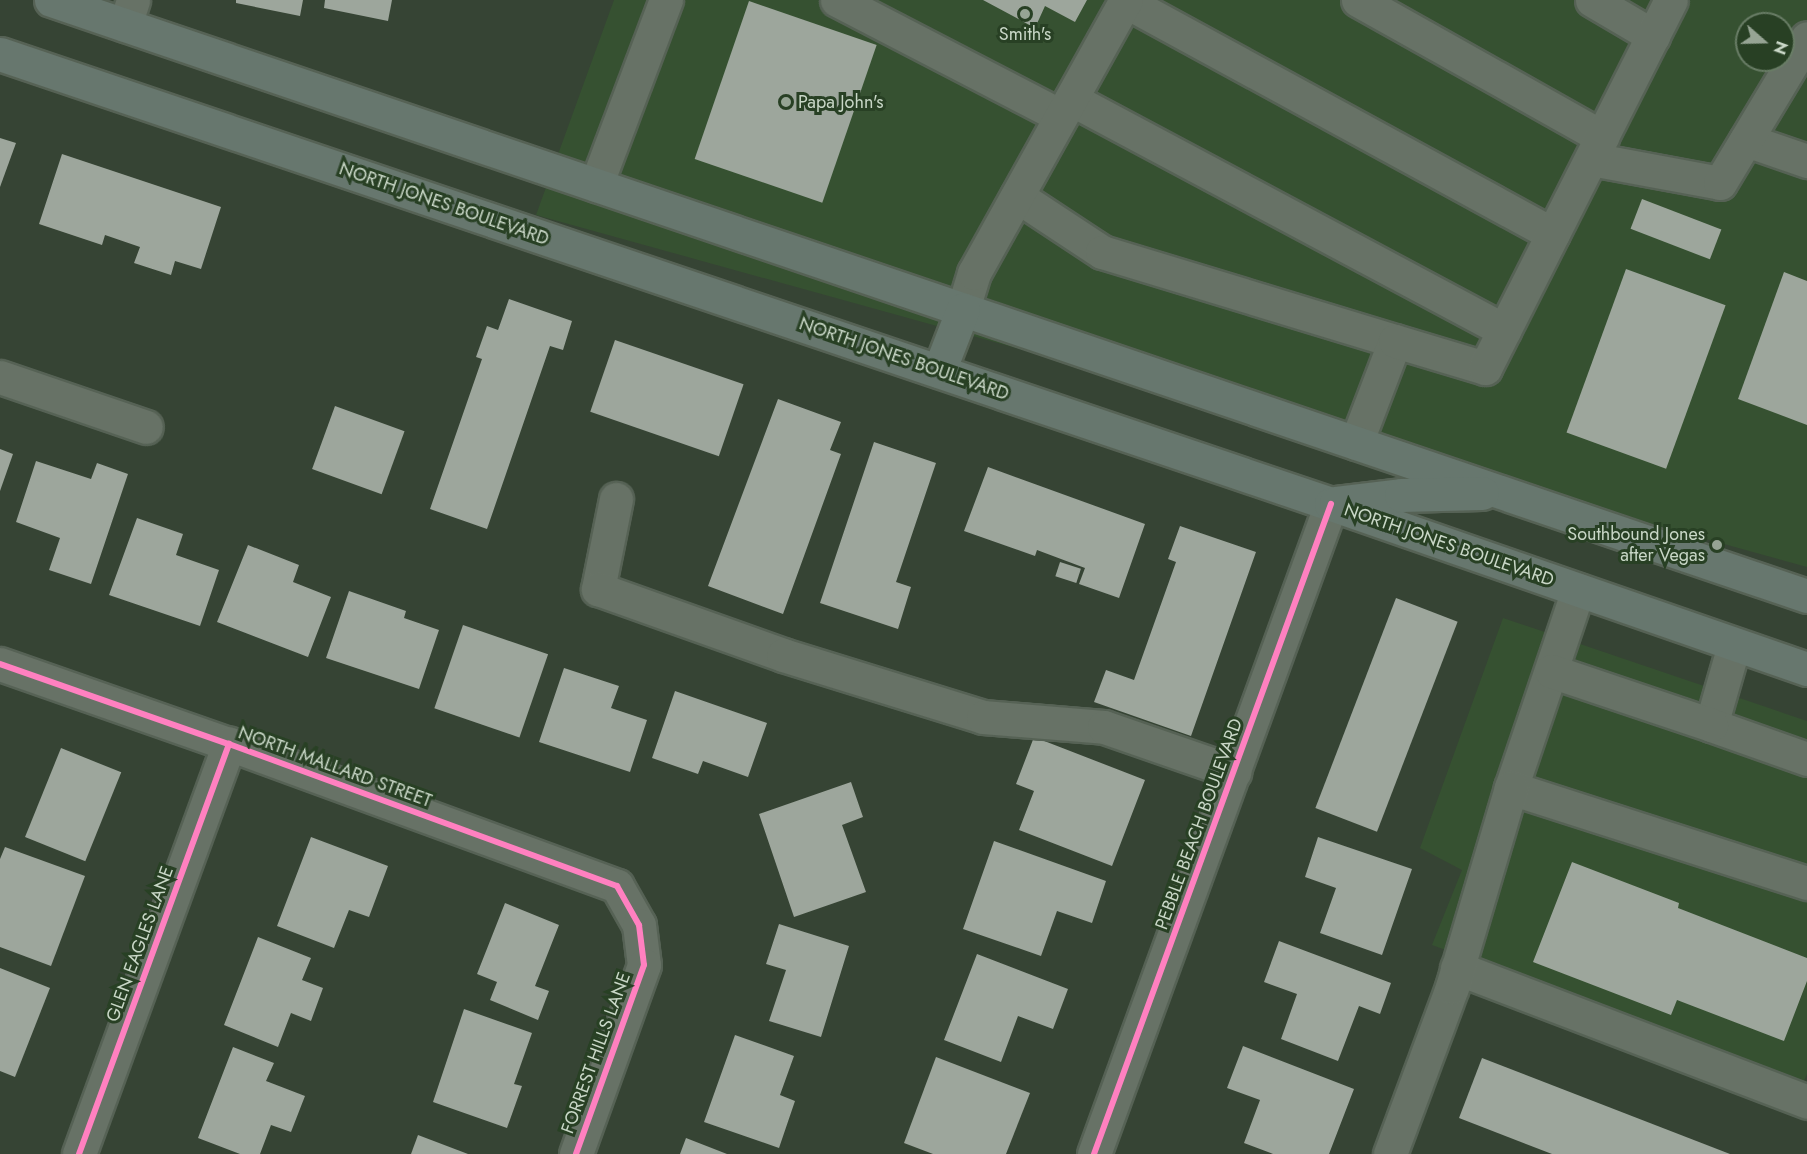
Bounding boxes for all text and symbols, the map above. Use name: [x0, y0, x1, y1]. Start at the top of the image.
marker: Smith's: [1018, 7, 1032, 21]
north arrow: [1735, 12, 1795, 72]
place label: Smith's: [999, 23, 1051, 45]
text: N: [1768, 38, 1793, 58]
place label: Papa John's: [798, 91, 883, 113]
marker: Papa John's: [779, 95, 793, 109]
street label: NORTH JONES BOULEVARD: [336, 158, 552, 250]
street label: NORTH JONES BOULEVARD: [796, 313, 1012, 405]
street label: NORTH JONES BOULEVARD: [1341, 499, 1557, 591]
place label: Southbound Jones after Vegas: [1567, 524, 1705, 566]
marker: Southbound Jones after Vegas: [1710, 538, 1724, 552]
street label: PEBBLE BEACH BOULEVARD: [1151, 716, 1247, 932]
street label: NORTH MALLARD STREET: [235, 722, 435, 812]
street label: GLEN EAGLES LANE: [102, 863, 178, 1025]
street label: FORREST HILLS LANE: [557, 969, 635, 1137]

